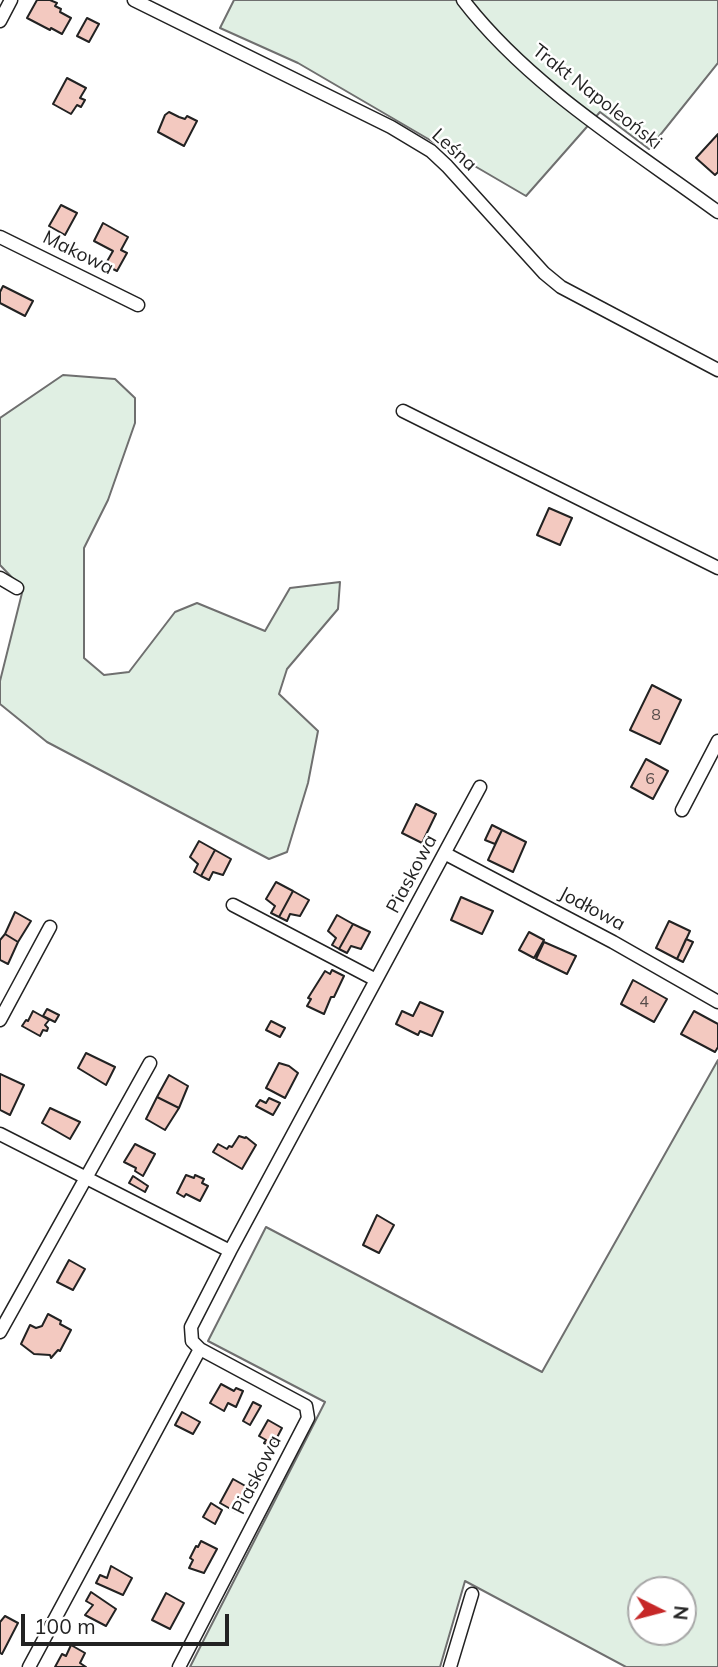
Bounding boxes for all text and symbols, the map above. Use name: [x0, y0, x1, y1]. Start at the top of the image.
street label: Trakt Napoleoński: [528, 39, 666, 155]
street label: Leśna: [427, 124, 481, 176]
street label: Makowa: [39, 226, 117, 280]
house number: 8: [651, 705, 661, 725]
house number: 6: [645, 769, 655, 789]
street label: Piaskowa: [382, 831, 442, 917]
street label: Jodłowa: [555, 882, 629, 936]
house number: 4: [639, 992, 649, 1012]
street label: Piaskowa: [227, 1432, 287, 1518]
north arrow: [627, 1576, 697, 1646]
scale bar: [24, 1600, 233, 1644]
text: N: [668, 1605, 694, 1621]
text: 100 m: [34, 1613, 96, 1639]

